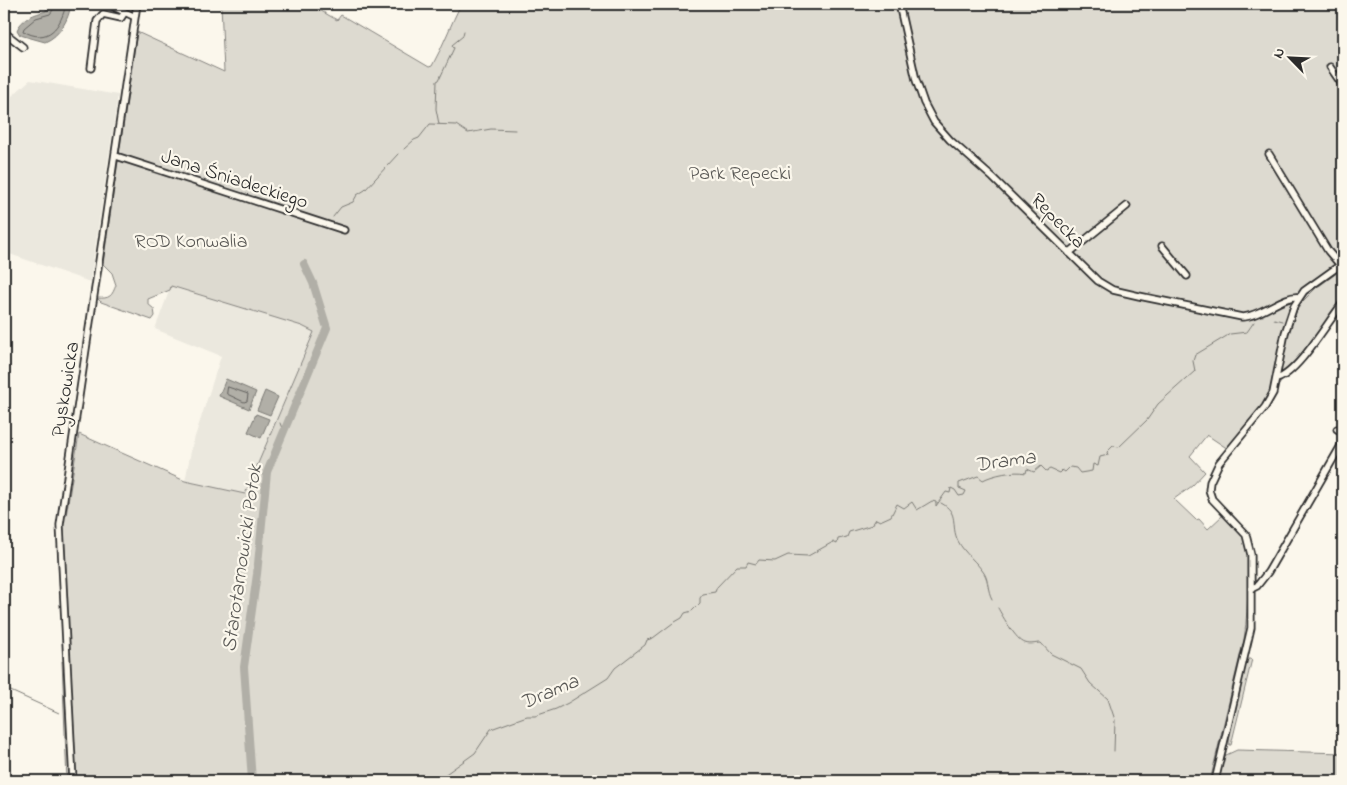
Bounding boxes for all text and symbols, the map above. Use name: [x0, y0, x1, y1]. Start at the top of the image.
north arrow: [1264, 32, 1314, 82]
text: N: [1268, 45, 1291, 62]
street label: Jana Śniadeckiego: [157, 143, 312, 219]
park label: Park Repecki: [689, 160, 791, 189]
street label: Repecka: [1023, 187, 1092, 256]
park label: ROD Konwalia: [135, 228, 247, 257]
street label: Pyskowicka: [45, 340, 88, 439]
water label: Drama: [973, 443, 1038, 481]
water label: Starotarnowicki Potok: [215, 462, 271, 654]
water label: Drama: [516, 667, 584, 719]

